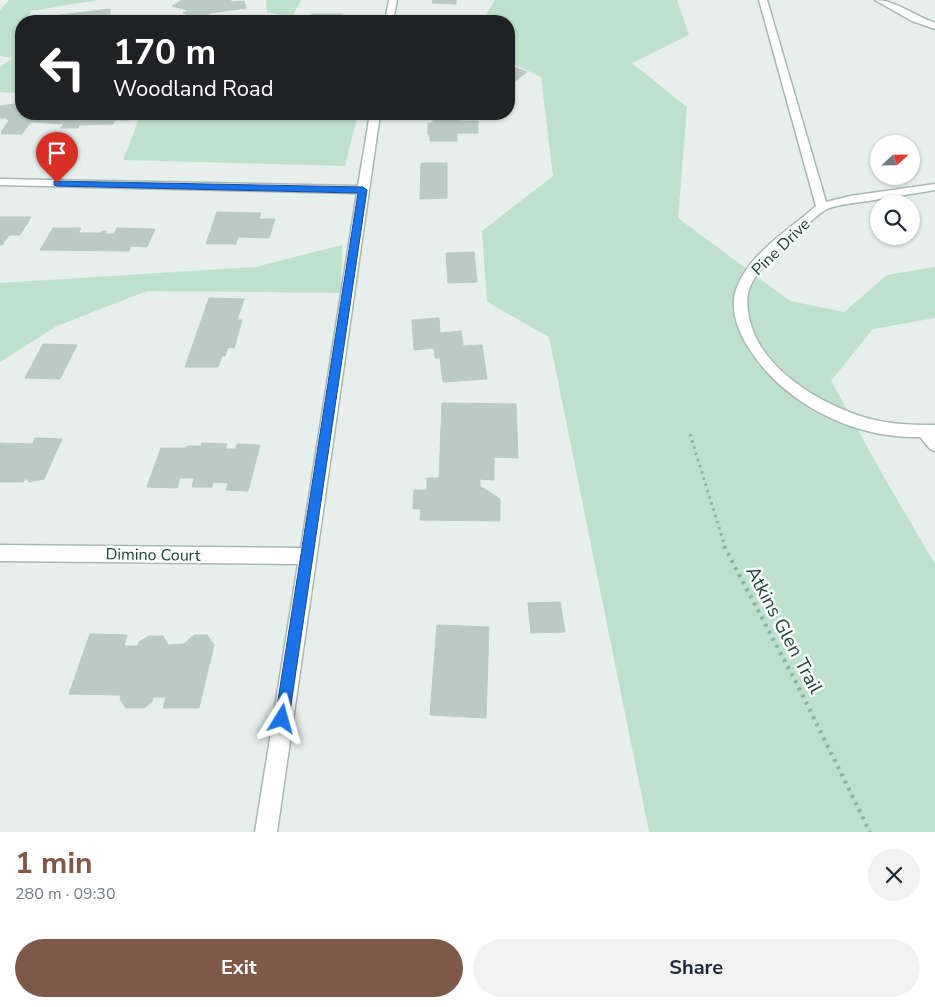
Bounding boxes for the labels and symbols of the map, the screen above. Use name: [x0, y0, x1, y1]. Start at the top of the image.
pin: [36, 132, 78, 183]
north arrow: [870, 135, 920, 185]
street label: Pine Drive: [747, 214, 815, 280]
street label: Dimino Court: [105, 543, 201, 567]
street label: Atkins Glen Trail: [739, 562, 829, 699]
position arrow: [255, 692, 307, 744]

